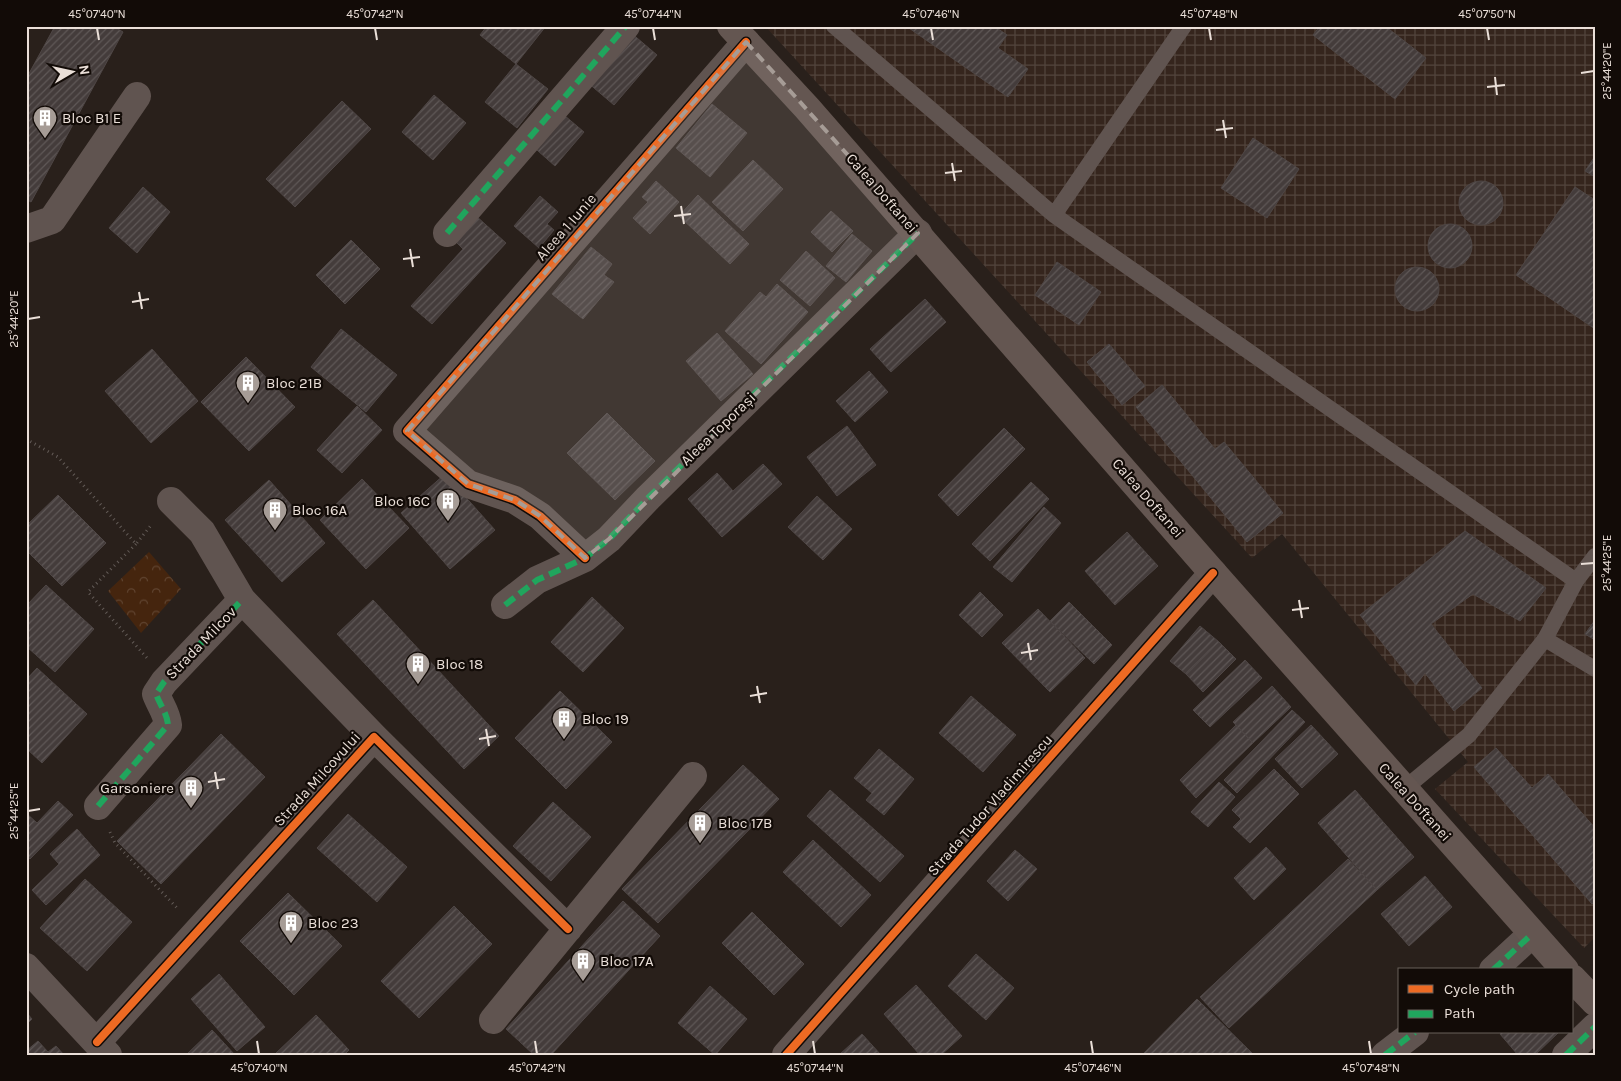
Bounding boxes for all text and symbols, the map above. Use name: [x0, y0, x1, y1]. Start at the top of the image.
text: 45°07'40"N: [68, 7, 126, 21]
text: 45°07'42"N: [346, 7, 404, 21]
text: 45°07'44"N: [624, 7, 682, 21]
text: 45°07'46"N: [902, 7, 960, 21]
text: 45°07'48"N: [1180, 7, 1238, 21]
text: 45°07'50"N: [1458, 7, 1516, 21]
text: 25°44'20"E: [1600, 42, 1614, 100]
north arrow: [48, 48, 98, 98]
text: N: [75, 64, 94, 76]
building icon: Bloc B1 E: [32, 105, 58, 139]
place label: Bloc B1 E: [62, 109, 121, 127]
street label: Calea Doftanei: [843, 150, 921, 236]
street label: Aleea 1 Iunie: [532, 190, 600, 264]
text: 25°44'20"E: [7, 290, 21, 348]
building icon: Bloc 21B: [235, 370, 261, 404]
place label: Bloc 21B: [266, 374, 322, 392]
street label: Aleea Toporași: [677, 389, 759, 469]
street label: Calea Doftanei: [1109, 455, 1187, 541]
building icon: Bloc 16C: [435, 488, 461, 522]
place label: Bloc 16C: [374, 492, 430, 510]
building icon: Bloc 16A: [262, 497, 288, 531]
place label: Bloc 16A: [292, 501, 348, 519]
text: 25°44'25"E: [1600, 535, 1614, 591]
street label: Strada Milcov: [162, 603, 240, 683]
building icon: Bloc 18: [405, 651, 431, 685]
place label: Bloc 18: [436, 655, 483, 673]
building icon: Bloc 19: [551, 706, 577, 740]
place label: Bloc 19: [582, 710, 629, 728]
street label: Strada Milcovului: [270, 728, 364, 830]
street label: Strada Tudor Vladimirescu: [924, 731, 1056, 879]
street label: Calea Doftanei: [1375, 759, 1455, 845]
building icon: Garsoniere: [178, 775, 204, 809]
place label: Garsoniere: [100, 779, 174, 797]
text: 25°44'25"E: [7, 783, 21, 839]
building icon: Bloc 17B: [687, 810, 713, 844]
place label: Bloc 17B: [718, 814, 772, 832]
building icon: Bloc 23: [278, 910, 304, 944]
place label: Bloc 23: [308, 914, 359, 932]
building icon: Bloc 17A: [570, 948, 596, 982]
place label: Bloc 17A: [600, 952, 654, 970]
legend: [1398, 968, 1574, 1034]
text: Cycle path: [1444, 980, 1515, 998]
text: Path: [1444, 1004, 1475, 1022]
text: 45°07'40"N: [230, 1061, 288, 1075]
text: 45°07'42"N: [508, 1061, 566, 1075]
text: 45°07'44"N: [786, 1061, 844, 1075]
text: 45°07'46"N: [1064, 1061, 1122, 1075]
text: 45°07'48"N: [1342, 1061, 1400, 1075]

